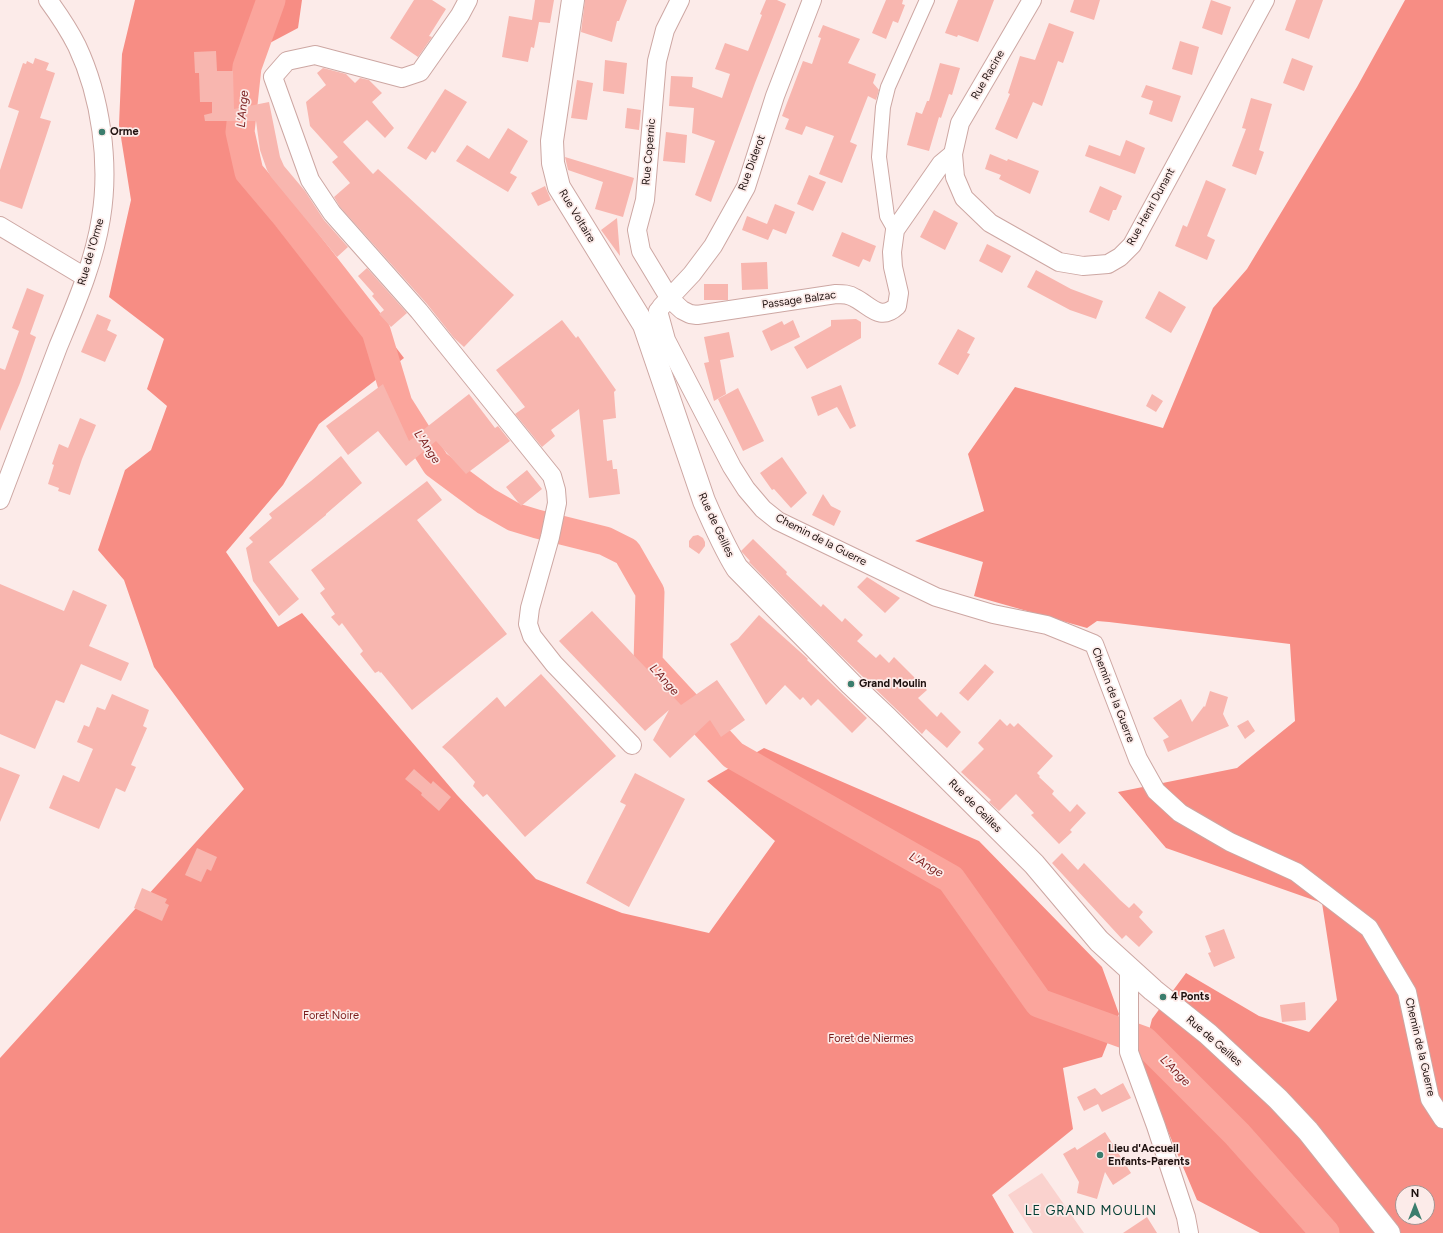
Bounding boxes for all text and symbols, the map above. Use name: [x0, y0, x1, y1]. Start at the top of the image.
street label: Rue Racine: [969, 48, 1007, 102]
water label: L'Ange: [234, 90, 252, 128]
street label: Rue Copernic: [640, 118, 658, 186]
place label: Orme: [110, 125, 139, 139]
marker: Orme: [97, 127, 107, 137]
street label: Rue Diderot: [736, 133, 768, 193]
street label: Rue Henri Dunant: [1124, 166, 1178, 248]
street label: Rue Voltaire: [556, 187, 598, 245]
street label: Rue de l'Orme: [75, 217, 107, 287]
street label: Passage Balzac: [761, 288, 837, 312]
water label: L'Ange: [411, 428, 443, 466]
street label: Rue de Geilles: [695, 491, 737, 559]
street label: Chemin de la Guerre: [773, 511, 869, 569]
street label: Chemin de la Guerre: [1089, 646, 1137, 744]
water label: L'Ange: [646, 661, 682, 699]
place label: Grand Moulin: [859, 677, 927, 691]
marker: Grand Moulin: [846, 679, 856, 689]
street label: Rue de Geilles: [946, 777, 1004, 835]
water label: L'Ange: [906, 849, 946, 881]
place label: 4 Ponts: [1171, 990, 1209, 1004]
marker: 4 Ponts: [1158, 992, 1168, 1002]
street label: Chemin de la Guerre: [1402, 996, 1438, 1098]
park label: Foret Noire: [303, 1009, 359, 1023]
street label: Rue de Geilles: [1183, 1013, 1245, 1069]
park label: Foret de Niermes: [828, 1032, 914, 1046]
water label: L'Ange: [1157, 1053, 1193, 1089]
place label: Lieu d'Accueil Enfants-Parents: [1108, 1142, 1190, 1168]
marker: Lieu d'Accueil Enfants-Parents: [1095, 1150, 1105, 1160]
north arrow: [1395, 1185, 1435, 1225]
text: N: [1411, 1187, 1419, 1200]
district label: LE GRAND MOULIN: [1025, 1203, 1157, 1219]

